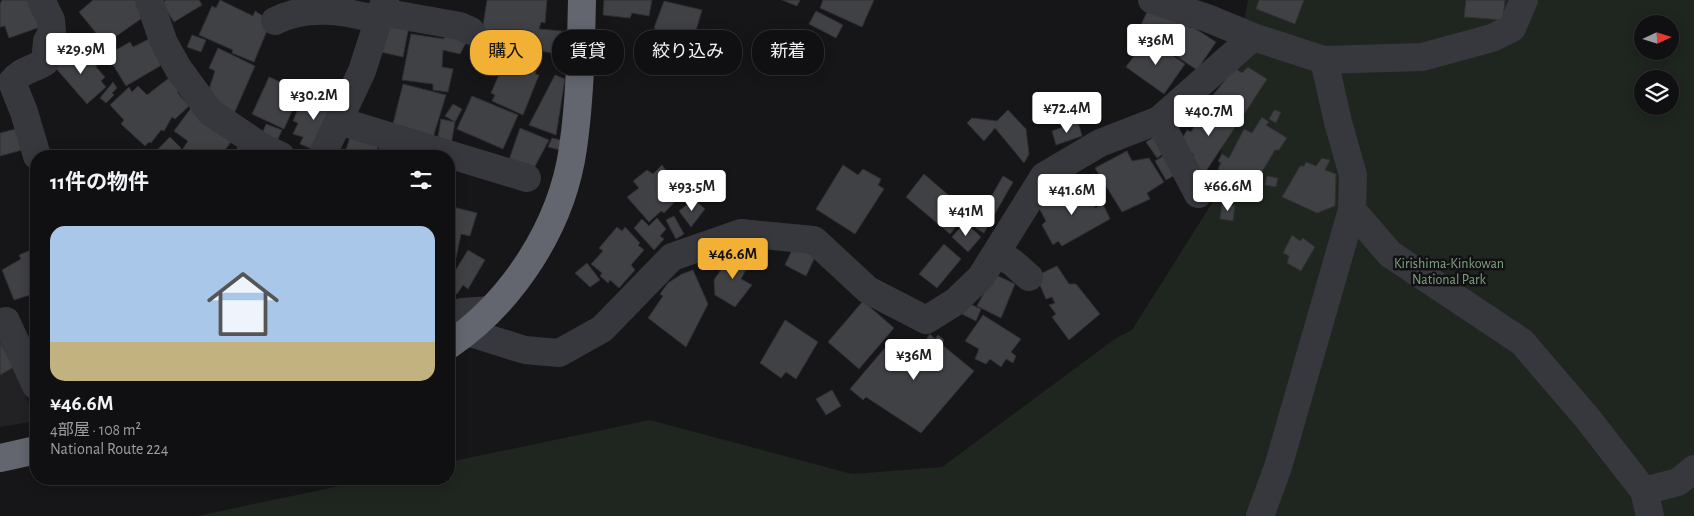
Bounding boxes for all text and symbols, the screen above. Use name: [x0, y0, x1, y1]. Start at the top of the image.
north arrow: [1634, 15, 1679, 60]
map controls: [1634, 15, 1679, 115]
pin: ¥36M: [1126, 23, 1186, 66]
chip: 購入: [470, 30, 542, 75]
chip: 賃貸: [552, 30, 624, 75]
chip: 絞り込み: [634, 30, 742, 75]
chip: 新着: [752, 30, 824, 75]
pin: ¥29.9M: [40, 32, 122, 75]
text: ¥36M: [1138, 32, 1174, 48]
text: ¥29.9M: [57, 41, 105, 57]
button: layers: [1634, 70, 1679, 115]
pin: ¥30.2M: [273, 78, 355, 121]
text: ¥30.2M: [290, 87, 338, 103]
pin: ¥72.4M: [1026, 92, 1108, 134]
pin: ¥40.7M: [1168, 94, 1250, 137]
text: ¥72.4M: [1043, 100, 1091, 116]
text: ¥40.7M: [1185, 103, 1233, 119]
icon: filters: [407, 166, 435, 194]
pin: ¥93.5M: [651, 170, 733, 212]
pin: ¥66.6M: [1187, 170, 1269, 212]
text: 11件の物件: [50, 172, 149, 193]
pin: ¥41.6M: [1031, 174, 1113, 216]
text: ¥93.5M: [669, 178, 715, 194]
text: ¥66.6M: [1204, 178, 1252, 194]
text: ¥41.6M: [1049, 182, 1095, 198]
pin: ¥41M: [936, 194, 996, 237]
text: ¥41M: [949, 203, 983, 219]
pin: ¥46.6M: [692, 238, 774, 280]
text: ¥46.6M: [709, 246, 757, 262]
park label: Kirishima-Kinkowan National Park: [1394, 257, 1504, 287]
icon: home: [198, 259, 288, 349]
pin: ¥36M: [884, 338, 944, 381]
text: ¥36M: [896, 347, 932, 363]
text: ¥46.6M: [50, 393, 113, 414]
text: 4部屋 · 108 m²: [50, 422, 141, 438]
text: National Route 224: [50, 441, 168, 457]

